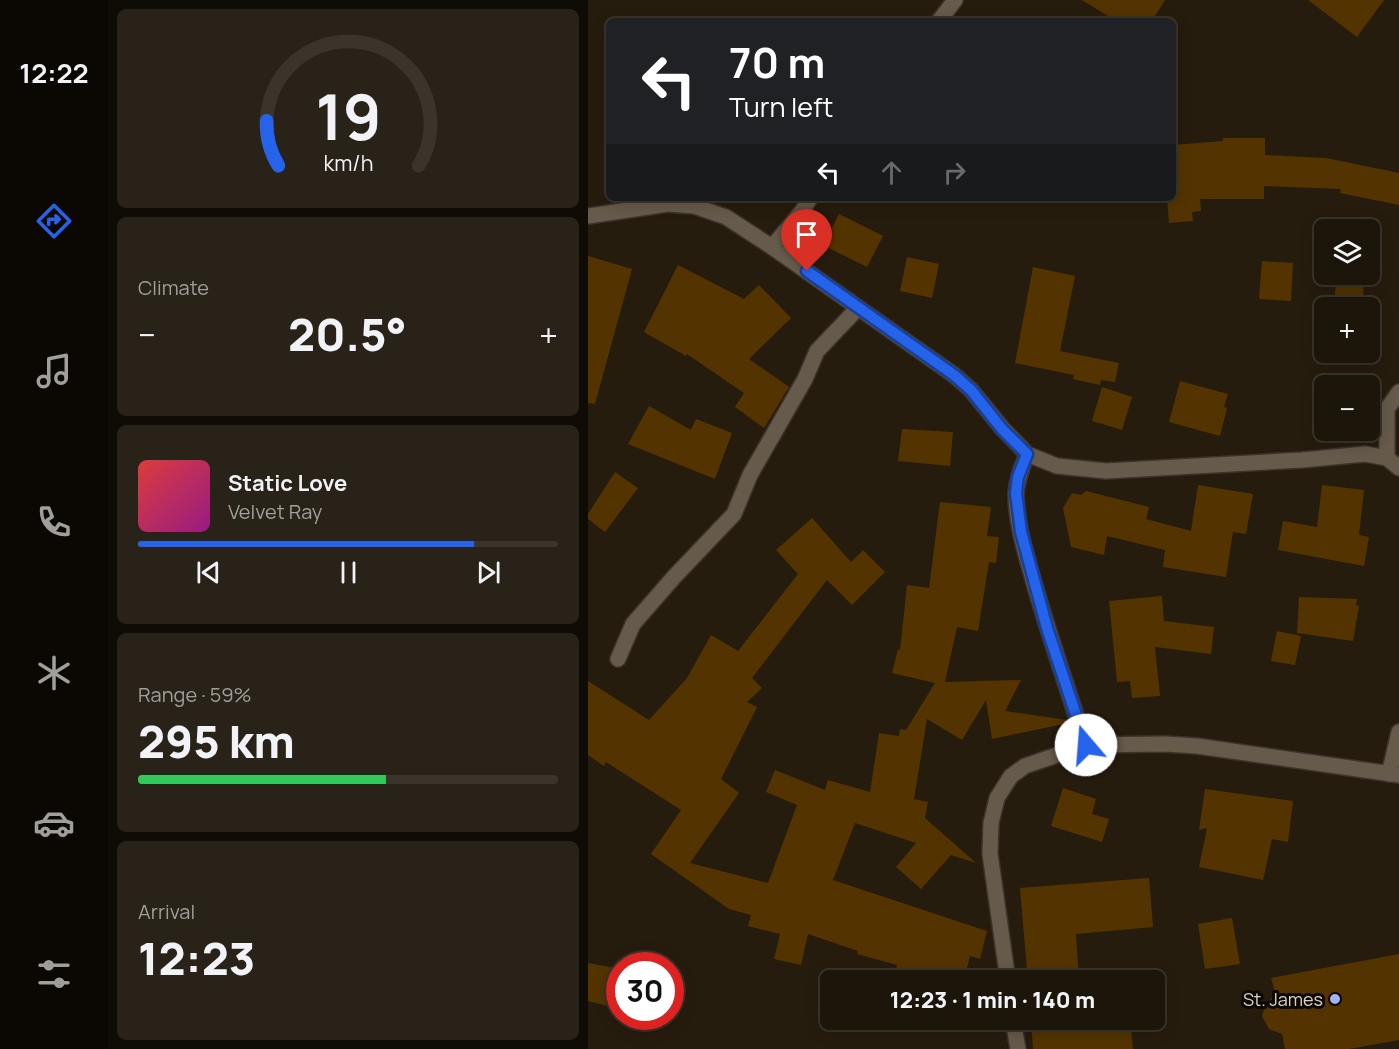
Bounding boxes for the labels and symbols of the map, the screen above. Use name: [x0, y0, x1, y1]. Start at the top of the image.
pin: [781, 209, 832, 271]
position arrow: [1054, 713, 1118, 777]
speed limit sign: 30: [606, 952, 684, 1030]
place label: St. James: [1243, 987, 1323, 1011]
marker: St. James: [1328, 992, 1342, 1006]

